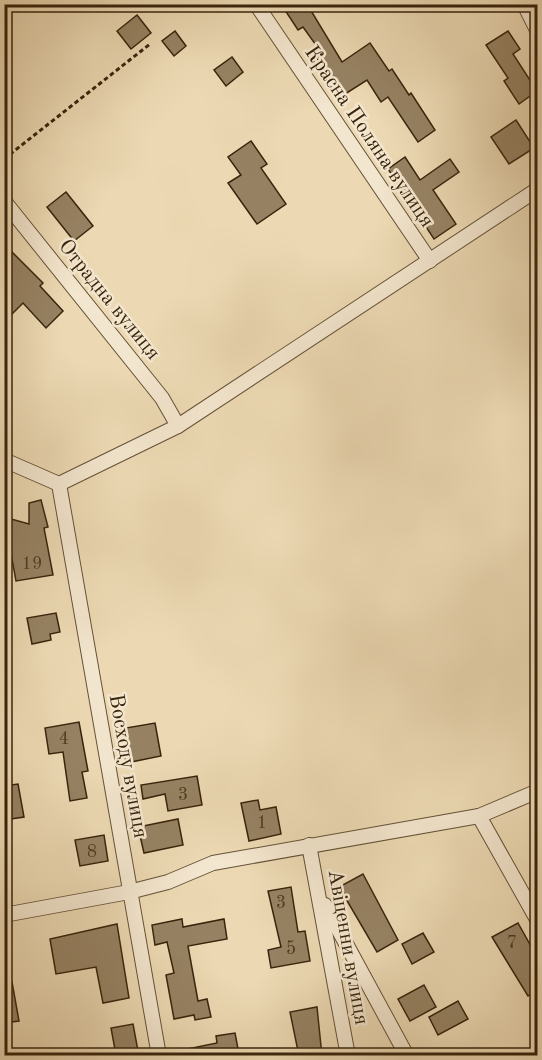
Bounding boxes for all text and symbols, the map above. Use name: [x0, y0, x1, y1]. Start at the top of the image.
street label: Красна Поляна вулиця: [300, 42, 437, 231]
street label: Отрадна вулиця: [54, 236, 164, 364]
house number: 19: [22, 555, 42, 573]
street label: Восходу вулиця: [105, 693, 151, 840]
house number: 4: [59, 730, 69, 748]
house number: 3: [178, 786, 188, 804]
house number: 1: [257, 814, 267, 832]
house number: 8: [87, 843, 97, 861]
street label: Авіценни вулиця: [324, 868, 372, 1027]
house number: 3: [276, 894, 286, 912]
house number: 7: [507, 934, 517, 952]
house number: 5: [286, 940, 296, 958]

